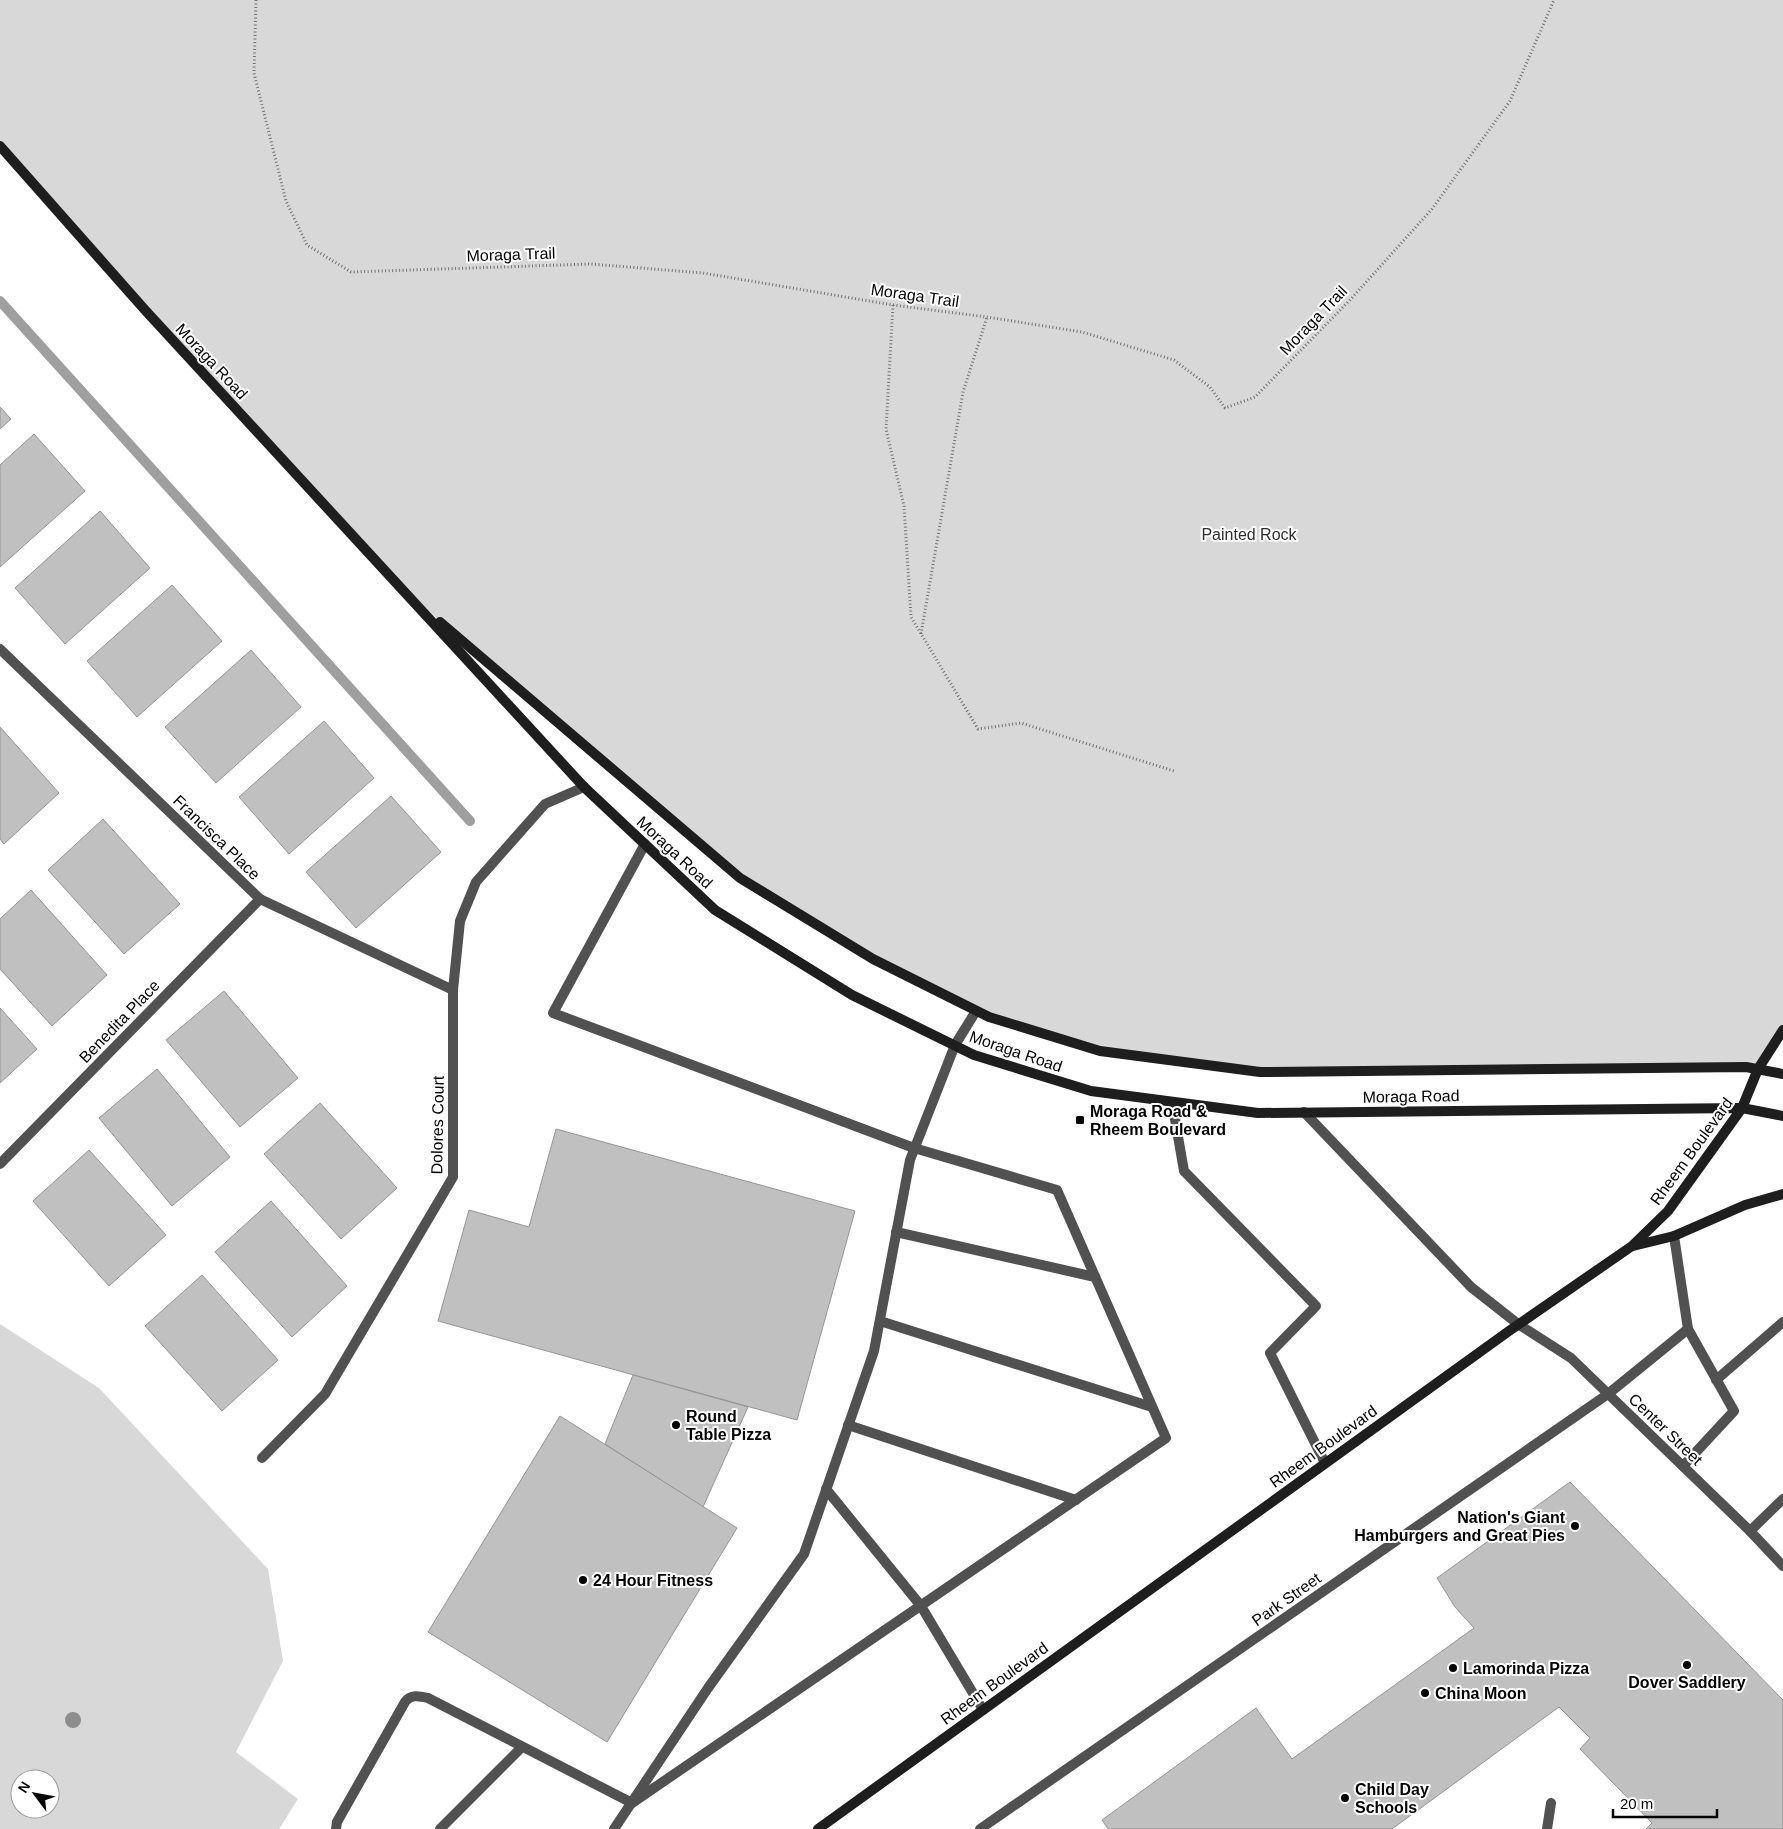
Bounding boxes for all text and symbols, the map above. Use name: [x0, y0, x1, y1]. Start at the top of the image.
street label: Moraga Trail: [466, 244, 556, 265]
street label: Moraga Trail: [870, 281, 960, 310]
street label: Moraga Trail: [1276, 282, 1350, 358]
street label: Moraga Road: [172, 320, 251, 403]
park label: Painted Rock: [1201, 526, 1298, 543]
street label: Francisca Place: [170, 792, 264, 883]
street label: Moraga Road: [633, 813, 716, 892]
street label: Benedita Place: [76, 977, 163, 1066]
street label: Moraga Road: [967, 1028, 1064, 1075]
street label: Dolores Court: [428, 1075, 447, 1175]
street label: Moraga Road: [1362, 1087, 1460, 1106]
street label: Rheem Boulevard: [1647, 1094, 1736, 1208]
place label: Moraga Road & Rheem Boulevard: [1090, 1103, 1226, 1138]
marker: Moraga Road & Rheem Boulevard: [1074, 1114, 1086, 1126]
street label: Center Street: [1626, 1390, 1706, 1469]
street label: Rheem Boulevard: [1266, 1402, 1380, 1491]
place label: Round Table Pizza: [686, 1408, 771, 1443]
marker: Round Table Pizza: [670, 1419, 682, 1431]
place label: Nation's Giant Hamburgers and Great Pies: [1354, 1509, 1566, 1544]
marker: Nation's Giant Hamburgers and Great Pies: [1569, 1520, 1581, 1532]
street label: Park Street: [1249, 1569, 1324, 1629]
place label: 24 Hour Fitness: [593, 1572, 713, 1589]
marker: 24 Hour Fitness: [577, 1574, 589, 1586]
street label: Rheem Boulevard: [937, 1639, 1051, 1728]
marker: Dover Saddlery: [1681, 1659, 1693, 1671]
place label: Lamorinda Pizza: [1463, 1660, 1589, 1677]
marker: Lamorinda Pizza: [1447, 1662, 1459, 1674]
place label: Dover Saddlery: [1628, 1674, 1746, 1691]
place label: China Moon: [1435, 1685, 1527, 1702]
marker: China Moon: [1419, 1687, 1431, 1699]
north arrow: [10, 1769, 60, 1819]
text: N: [15, 1779, 33, 1796]
place label: Child Day Schools: [1355, 1781, 1429, 1816]
scale bar: [1613, 1786, 1717, 1818]
marker: Child Day Schools: [1339, 1792, 1351, 1804]
text: 20 m: [1620, 1795, 1653, 1812]

